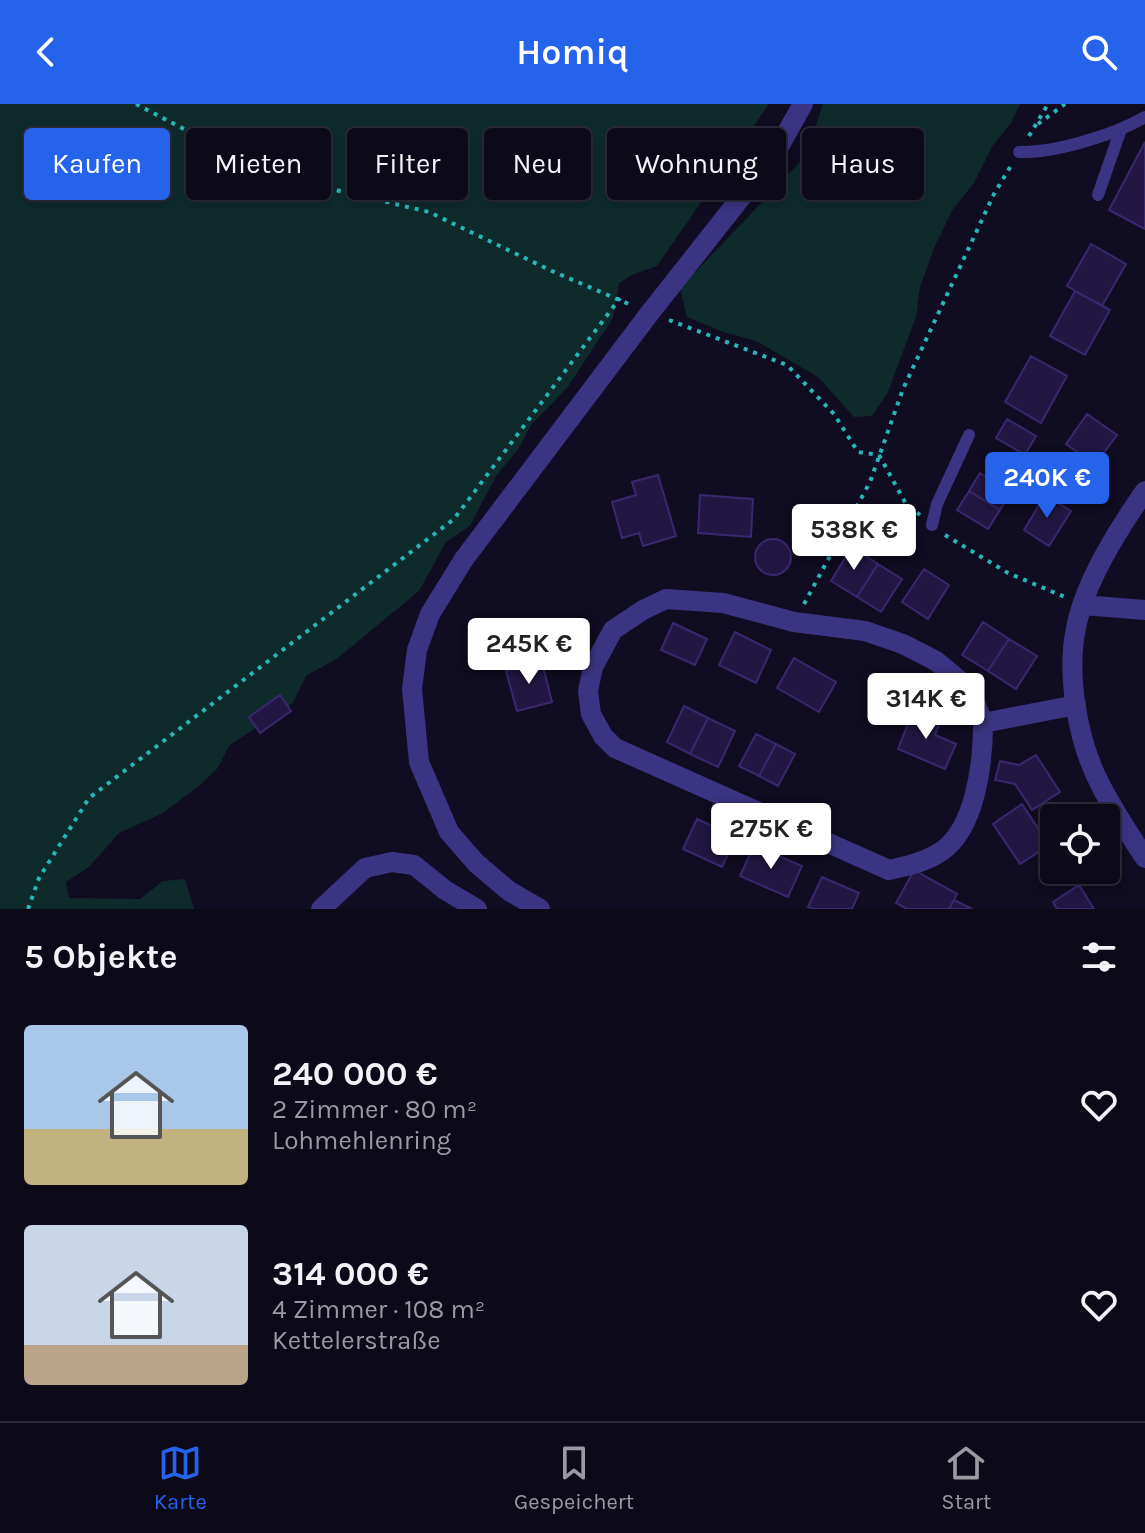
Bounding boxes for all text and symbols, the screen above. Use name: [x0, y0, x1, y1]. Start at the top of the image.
icon: back: [24, 30, 68, 74]
icon: search: [1077, 30, 1121, 74]
text: Homiq: [516, 31, 629, 73]
chip: Kaufen: [24, 128, 170, 200]
chip: Mieten: [186, 128, 331, 200]
chip: Filter: [347, 128, 468, 200]
chip: Neu: [484, 128, 591, 200]
chip: Wohnung: [607, 128, 786, 200]
chip: Haus: [802, 128, 924, 200]
pin: 240K €: [982, 452, 1112, 520]
text: 240K €: [1003, 462, 1091, 493]
pin: 538K €: [789, 504, 919, 572]
text: 538K €: [810, 514, 898, 545]
pin: 245K €: [464, 618, 594, 686]
text: 245K €: [486, 628, 572, 659]
pin: 314K €: [861, 673, 991, 741]
text: 314K €: [886, 683, 966, 714]
pin: 275K €: [706, 803, 836, 871]
map controls: [1040, 804, 1120, 884]
button: locate: [1040, 804, 1120, 884]
text: 275K €: [729, 813, 813, 844]
icon: filters: [1077, 935, 1121, 979]
text: 5 Objekte: [24, 937, 177, 977]
text: 240 000 €: [272, 1054, 438, 1094]
icon: home: [88, 1057, 184, 1153]
icon: heart: [1077, 1083, 1121, 1127]
text: 2 Zimmer · 80 m²: [272, 1094, 477, 1125]
text: Lohmehlenring: [272, 1125, 451, 1156]
text: 314 000 €: [272, 1254, 429, 1294]
icon: home: [88, 1257, 184, 1353]
icon: heart: [1077, 1283, 1121, 1327]
text: 4 Zimmer · 108 m²: [272, 1294, 485, 1325]
text: Kettelerstraße: [272, 1325, 441, 1356]
tab: Karte: [154, 1441, 207, 1515]
tab: Gespeichert: [514, 1441, 634, 1515]
tab: Start: [941, 1441, 991, 1515]

